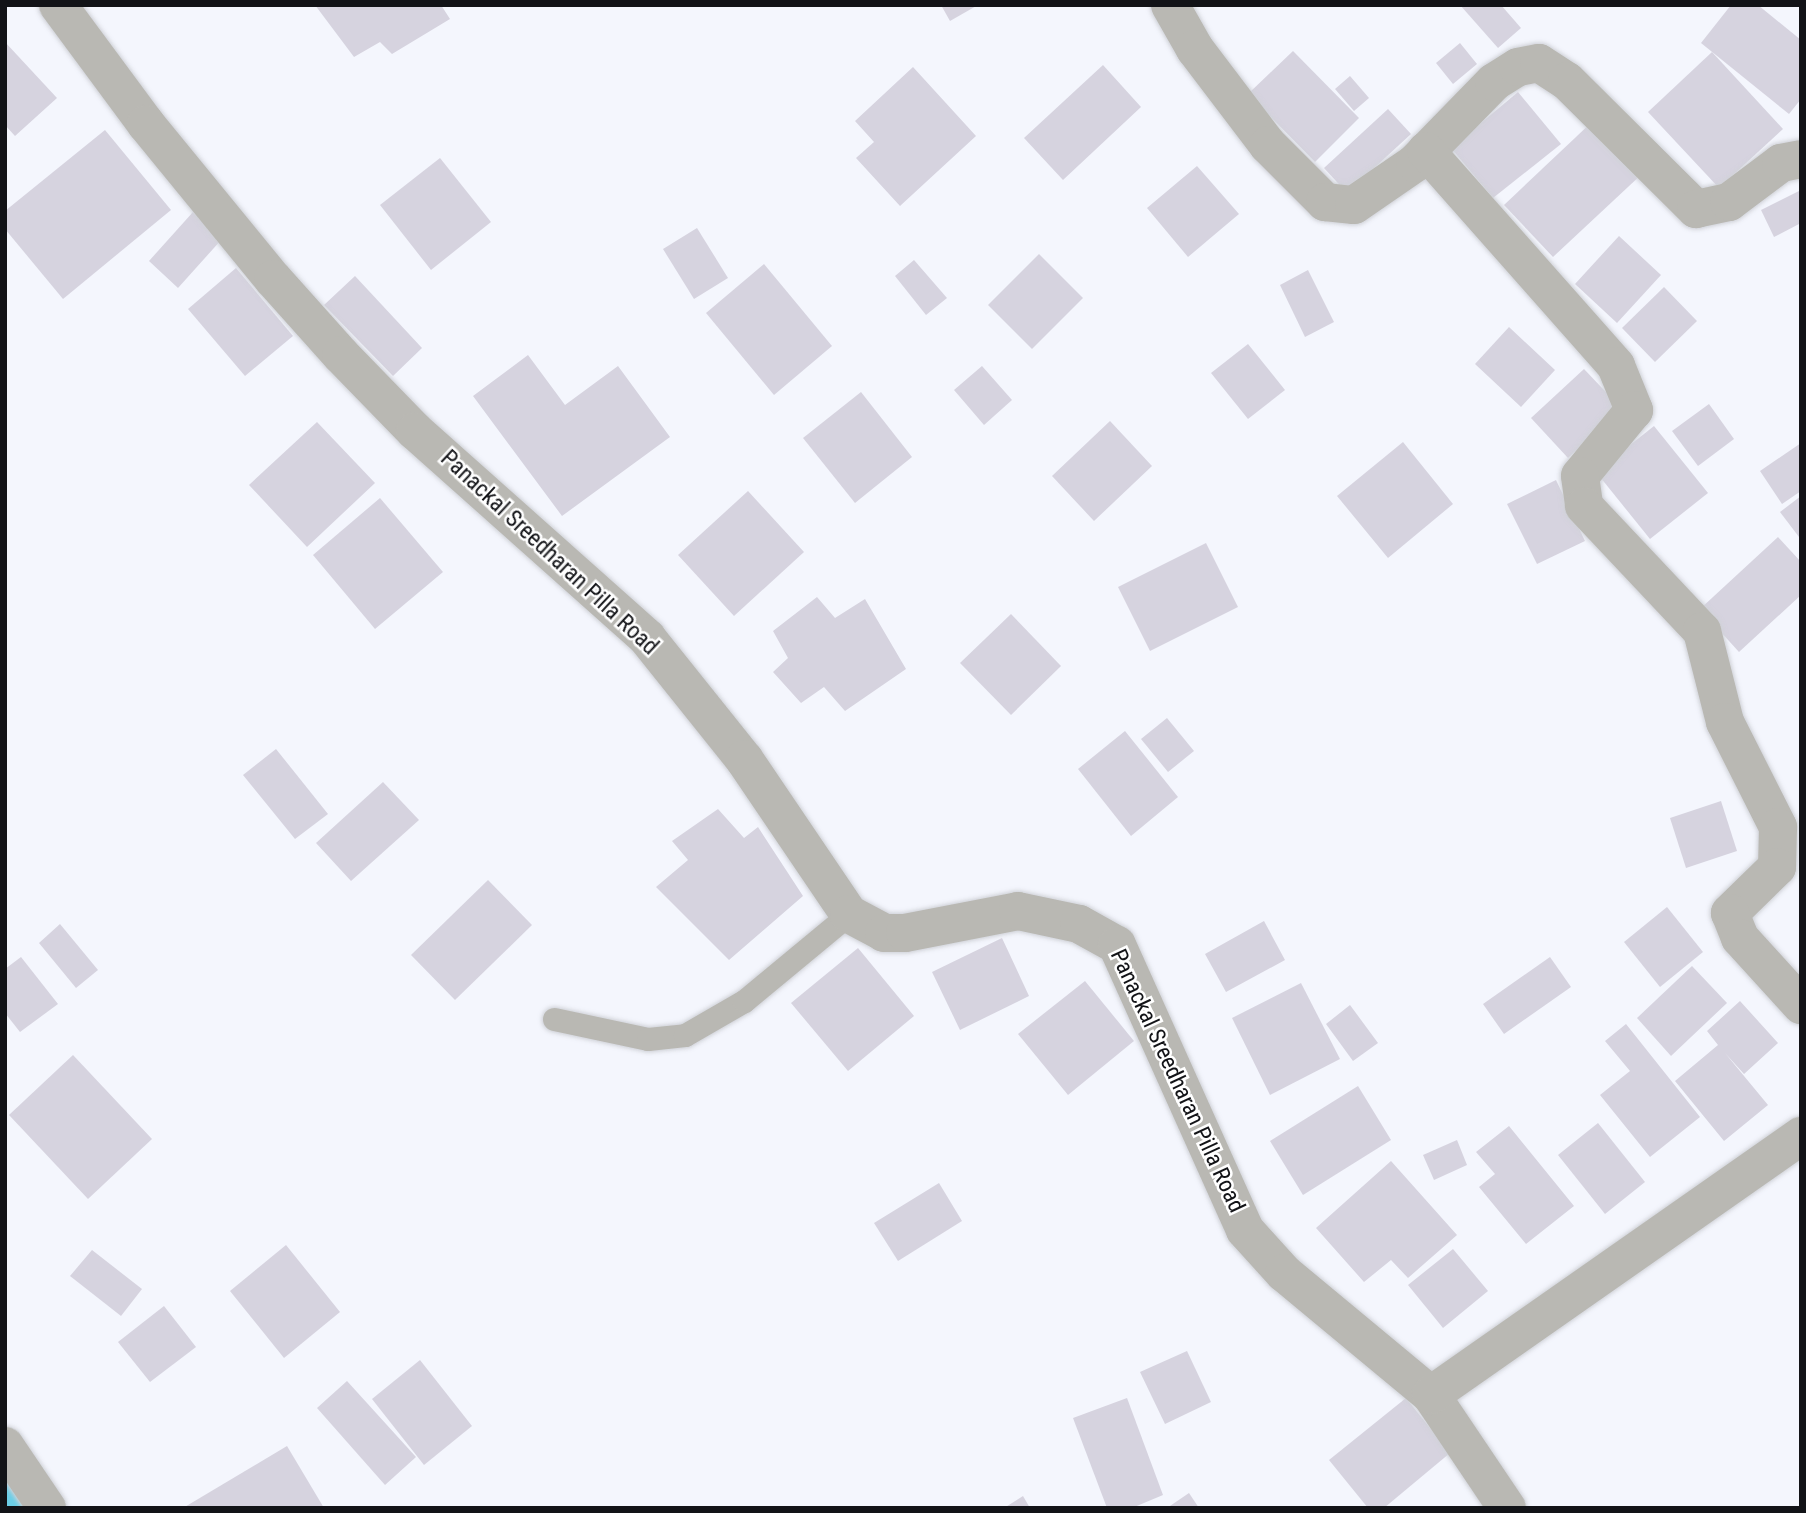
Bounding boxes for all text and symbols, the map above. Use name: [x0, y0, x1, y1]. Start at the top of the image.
street label: Panackal Sreedharan Pilla Road: [435, 445, 663, 661]
street label: Panackal Sreedharan Pilla Road: [1104, 945, 1250, 1217]

